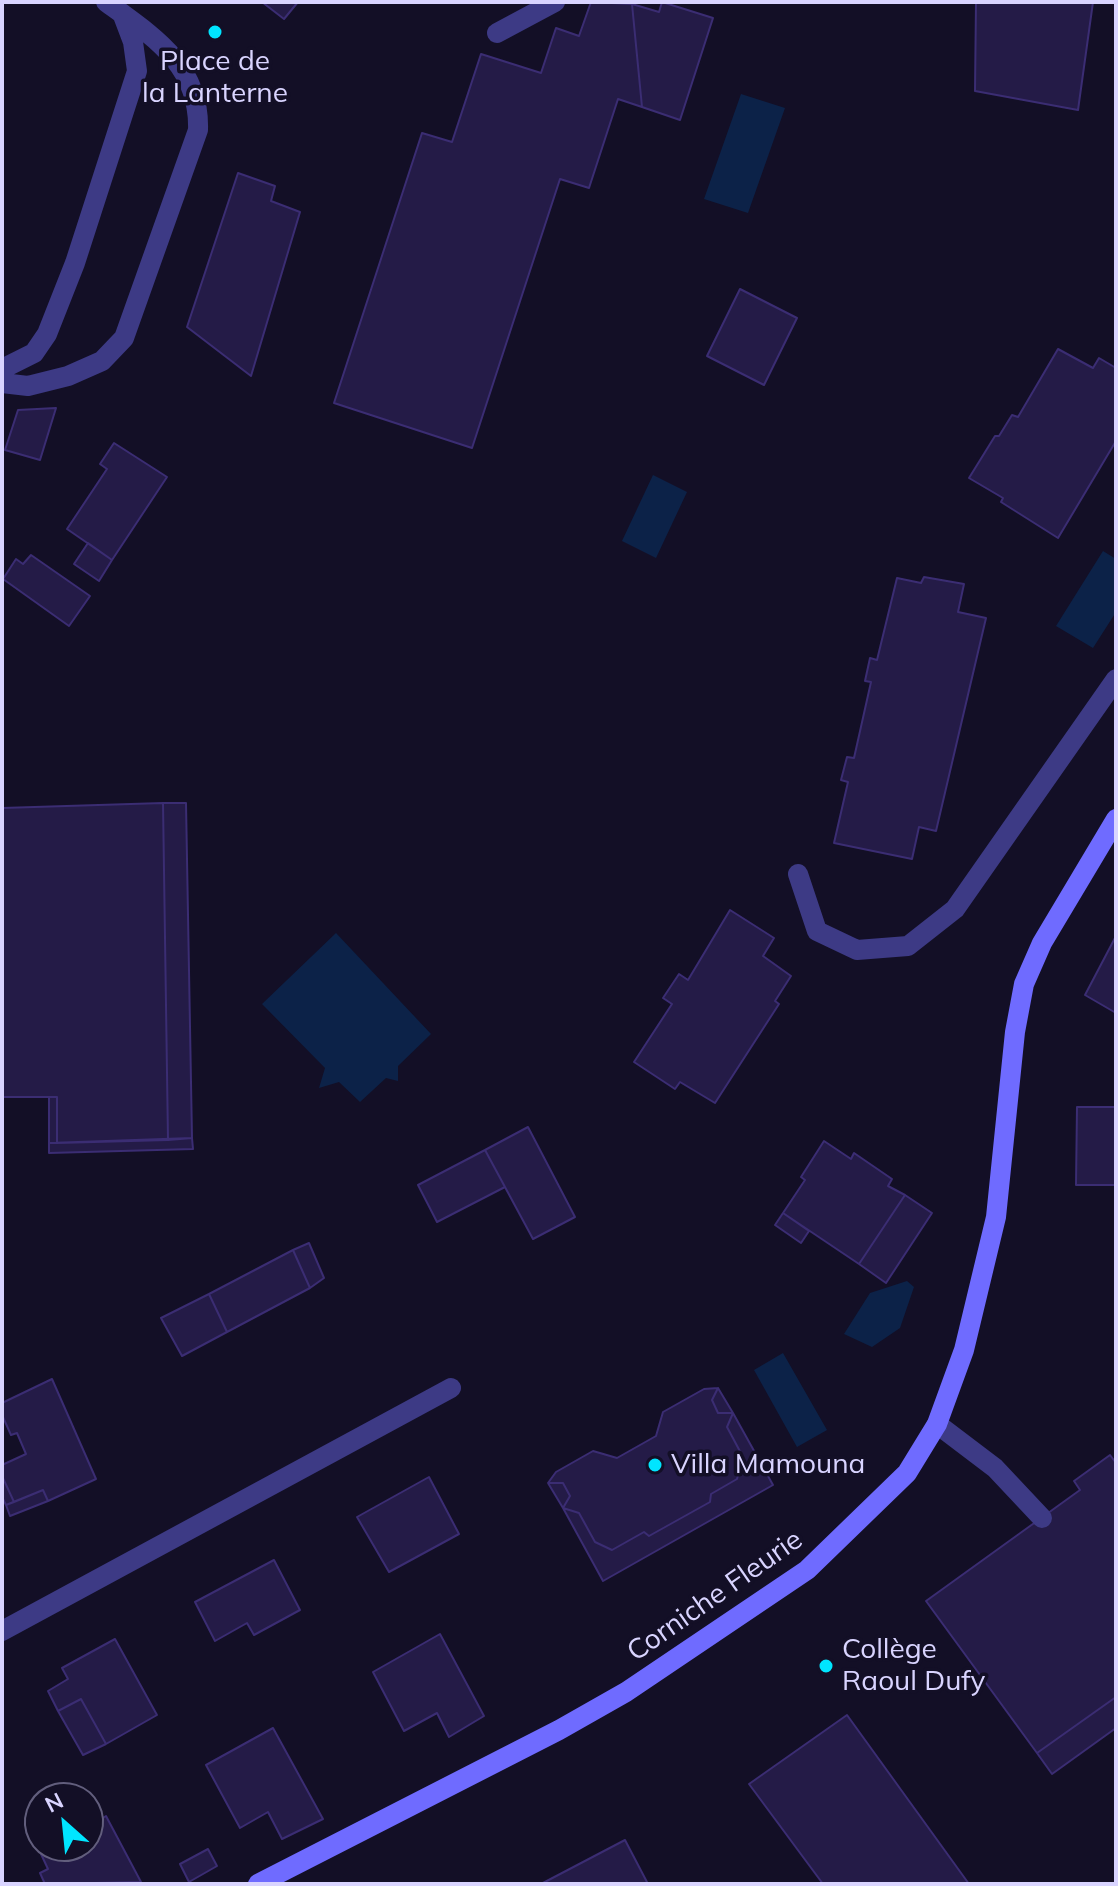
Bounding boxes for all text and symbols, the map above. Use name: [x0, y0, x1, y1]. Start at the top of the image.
marker: Place de la Lanterne: [206, 23, 224, 41]
place label: Place de la Lanterne: [142, 45, 288, 111]
place label: Villa Mamouna: [671, 1448, 865, 1482]
marker: Villa Mamouna: [646, 1456, 664, 1474]
street label: Corniche Fleurie: [621, 1523, 809, 1669]
place label: Collège Raoul Dufy: [842, 1633, 985, 1699]
marker: Collège Raoul Dufy: [817, 1657, 835, 1675]
north arrow: [24, 1782, 104, 1862]
text: N: [40, 1786, 68, 1819]

